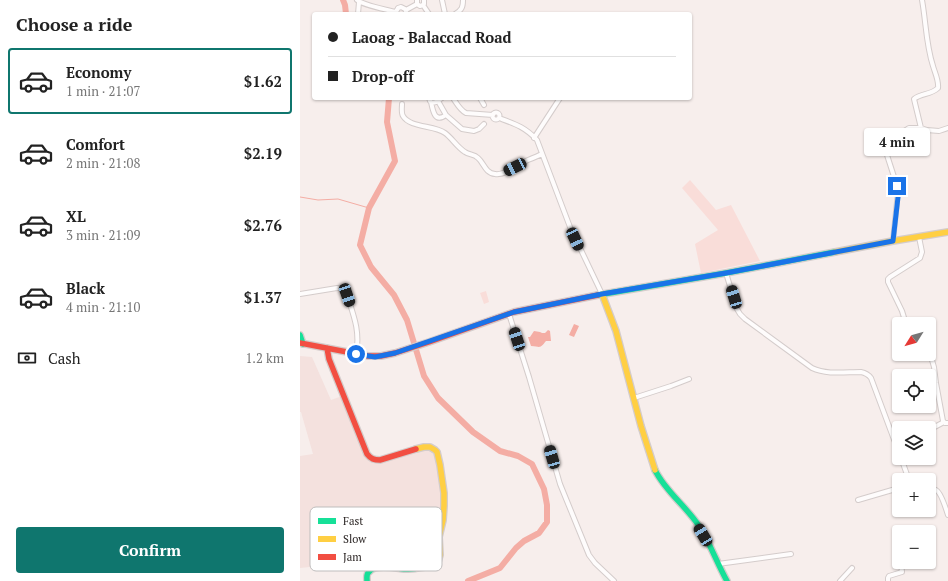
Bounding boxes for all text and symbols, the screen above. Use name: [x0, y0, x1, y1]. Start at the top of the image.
text: Choose a ride: [16, 12, 132, 36]
text: Laoag - Balaccad Road: [352, 27, 512, 47]
text: Economy: [66, 62, 131, 82]
icon: car: [18, 63, 54, 99]
text: Drop-off: [352, 66, 414, 86]
text: $1.62: [244, 71, 282, 91]
text: 1 min · 21:07: [66, 82, 140, 100]
callout: 4 min: [864, 128, 930, 156]
text: 4 min: [879, 133, 915, 151]
text: Comfort: [66, 134, 125, 154]
icon: car: [18, 135, 54, 171]
text: $2.19: [244, 143, 282, 163]
text: 2 min · 21:08: [66, 154, 140, 172]
car: [502, 156, 528, 178]
route end: [888, 177, 906, 195]
text: XL: [66, 206, 86, 226]
icon: car: [18, 207, 54, 243]
text: $2.76: [244, 215, 282, 235]
text: 3 min · 21:09: [66, 226, 140, 244]
car: [564, 226, 586, 252]
text: Black: [66, 278, 105, 298]
icon: car: [18, 279, 54, 315]
car: [337, 282, 357, 308]
car: [725, 284, 743, 310]
text: $1.37: [244, 287, 282, 307]
text: 4 min · 21:10: [66, 298, 140, 316]
north arrow: [892, 317, 936, 361]
map controls: [892, 317, 936, 569]
car: [508, 326, 526, 352]
route start: [347, 345, 365, 363]
icon: cash: [16, 347, 38, 369]
text: Cash: [48, 348, 81, 368]
text: 1.2 km: [245, 349, 284, 367]
button: locate: [892, 369, 936, 413]
button: layers: [892, 421, 936, 465]
car: [543, 444, 561, 470]
button: +: [892, 473, 936, 517]
legend: [310, 507, 442, 571]
text: Fast: [343, 514, 363, 528]
car: [692, 522, 714, 548]
button: −: [892, 525, 936, 569]
button: Confirm: [16, 527, 284, 573]
text: Slow: [343, 532, 367, 546]
text: Jam: [343, 550, 362, 564]

